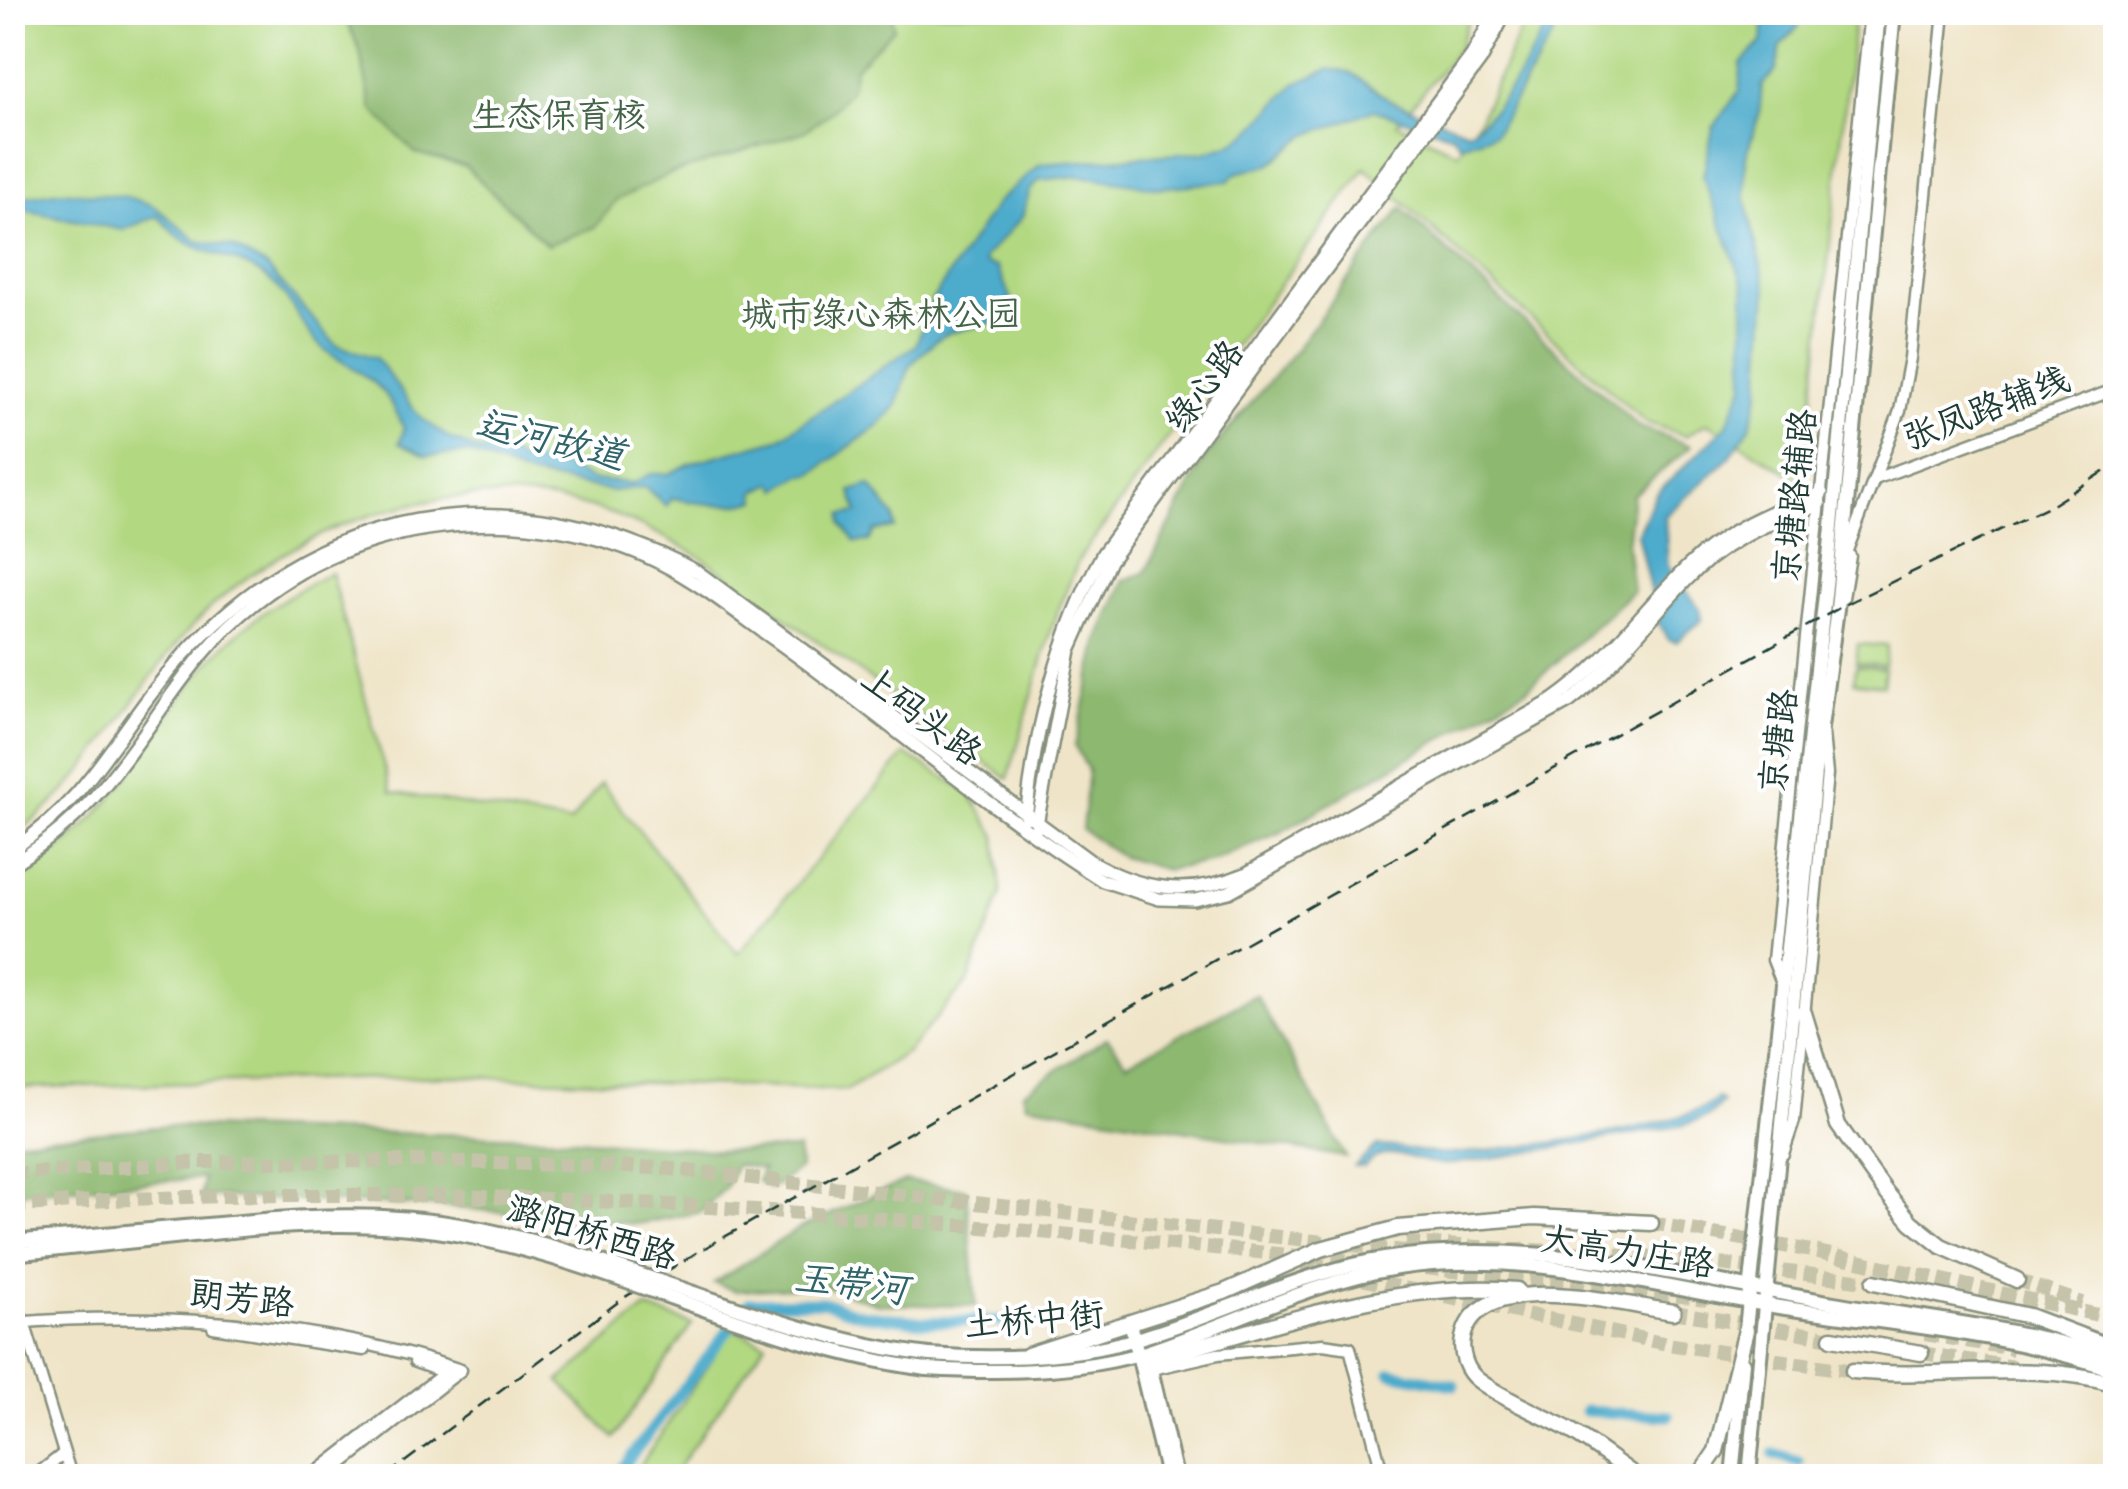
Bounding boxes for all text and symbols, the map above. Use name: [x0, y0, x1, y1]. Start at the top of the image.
park label: 生态保育核: [471, 94, 647, 140]
park label: 城市绿心森林公园: [741, 293, 1021, 339]
street label: 绿心路: [1156, 331, 1256, 443]
street label: 张凤路辅线: [1897, 357, 2077, 463]
water label: 运河故道: [471, 400, 633, 483]
street label: 京塘路辅路: [1764, 407, 1828, 586]
street label: 上码头路: [851, 656, 991, 777]
street label: 京塘路: [1751, 686, 1809, 796]
street label: 潞阳桥西路: [501, 1186, 682, 1281]
street label: 大高力庄路: [1538, 1217, 1718, 1289]
water label: 玉带河: [791, 1254, 916, 1317]
street label: 朗芳路: [187, 1272, 296, 1328]
street label: 土桥中街: [962, 1292, 1106, 1350]

